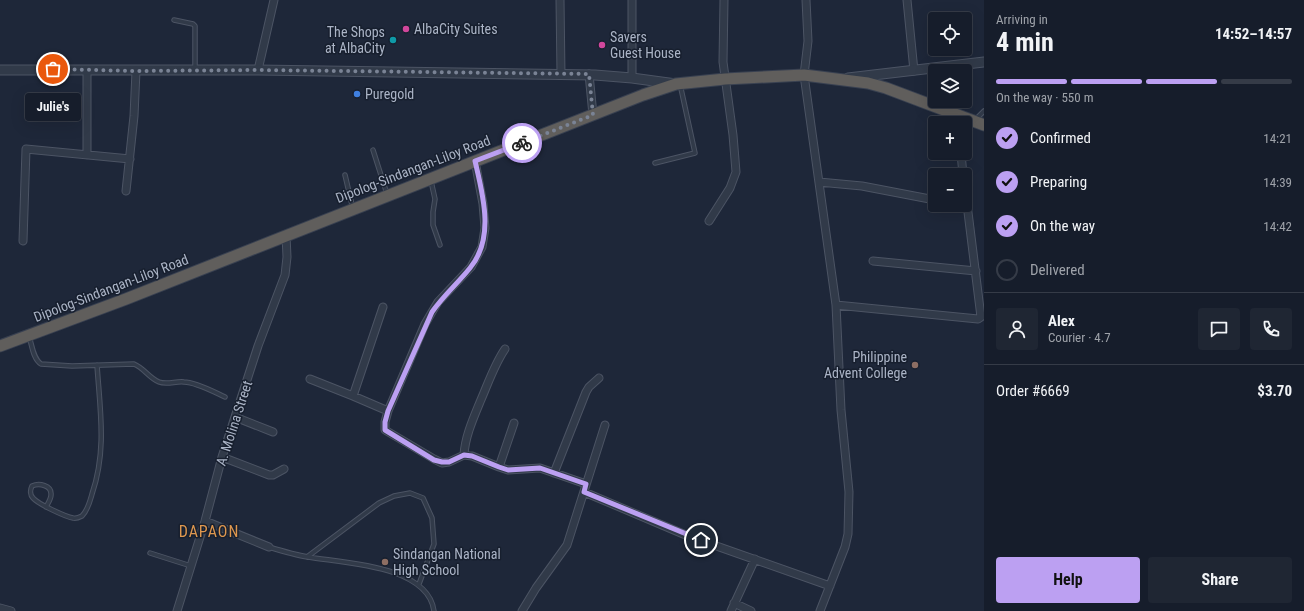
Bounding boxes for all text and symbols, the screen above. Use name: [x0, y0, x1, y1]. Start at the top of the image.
map controls: [928, 12, 972, 212]
button: locate: [928, 12, 972, 56]
text: Arriving in: [996, 12, 1048, 27]
place label: AlbaCity Suites: [414, 21, 498, 37]
place label: The Shops at AlbaCity: [325, 24, 385, 56]
marker: AlbaCity Suites: [401, 24, 411, 34]
text: 14:52–14:57: [1215, 25, 1292, 43]
text: 4 min: [996, 27, 1054, 57]
place label: Savers Guest House: [610, 29, 681, 61]
marker: The Shops at AlbaCity: [388, 35, 398, 45]
marker: Savers Guest House: [597, 40, 607, 50]
pin: [36, 52, 70, 86]
icon: bag: [42, 58, 64, 80]
button: layers: [928, 64, 972, 108]
place label: Puregold: [365, 86, 414, 102]
marker: Puregold: [352, 89, 362, 99]
text: On the way · 550 m: [996, 90, 1093, 105]
callout: Julie's: [25, 93, 81, 121]
text: Julie's: [37, 99, 69, 114]
button: +: [928, 116, 972, 160]
courier: [502, 123, 542, 163]
icon: check: [996, 127, 1018, 149]
text: Confirmed: [1030, 129, 1091, 147]
text: 14:21: [1263, 131, 1292, 146]
street label: Dipolog-Sindangan-Liloy Road: [333, 132, 493, 206]
icon: bike: [511, 132, 533, 154]
button: −: [928, 168, 972, 212]
icon: check: [996, 171, 1018, 193]
text: Preparing: [1030, 173, 1087, 191]
text: 14:39: [1263, 175, 1292, 190]
icon: check: [996, 215, 1018, 237]
text: On the way: [1030, 217, 1095, 235]
text: 14:42: [1263, 219, 1292, 234]
street label: Dipolog-Sindangan-Liloy Road: [31, 251, 191, 325]
text: Delivered: [1030, 261, 1085, 279]
button: person: [996, 308, 1038, 350]
button: chat: [1198, 308, 1240, 350]
button: phone: [1250, 308, 1292, 350]
text: Alex: [1048, 312, 1075, 330]
text: Courier · 4.7: [1048, 330, 1111, 345]
place label: Philippine Advent College: [824, 349, 907, 381]
marker: Philippine Advent College: [910, 360, 920, 370]
street label: A. Molina Street: [213, 378, 255, 468]
text: Order #6669: [996, 382, 1070, 400]
text: $3.70: [1257, 382, 1292, 400]
district label: DAPAON: [179, 522, 239, 541]
pin: [684, 523, 718, 557]
icon: home: [690, 529, 712, 551]
place label: Sindangan National High School: [393, 546, 501, 578]
marker: Sindangan National High School: [380, 557, 390, 567]
button: Help: [996, 557, 1140, 603]
button: Share: [1148, 557, 1292, 603]

